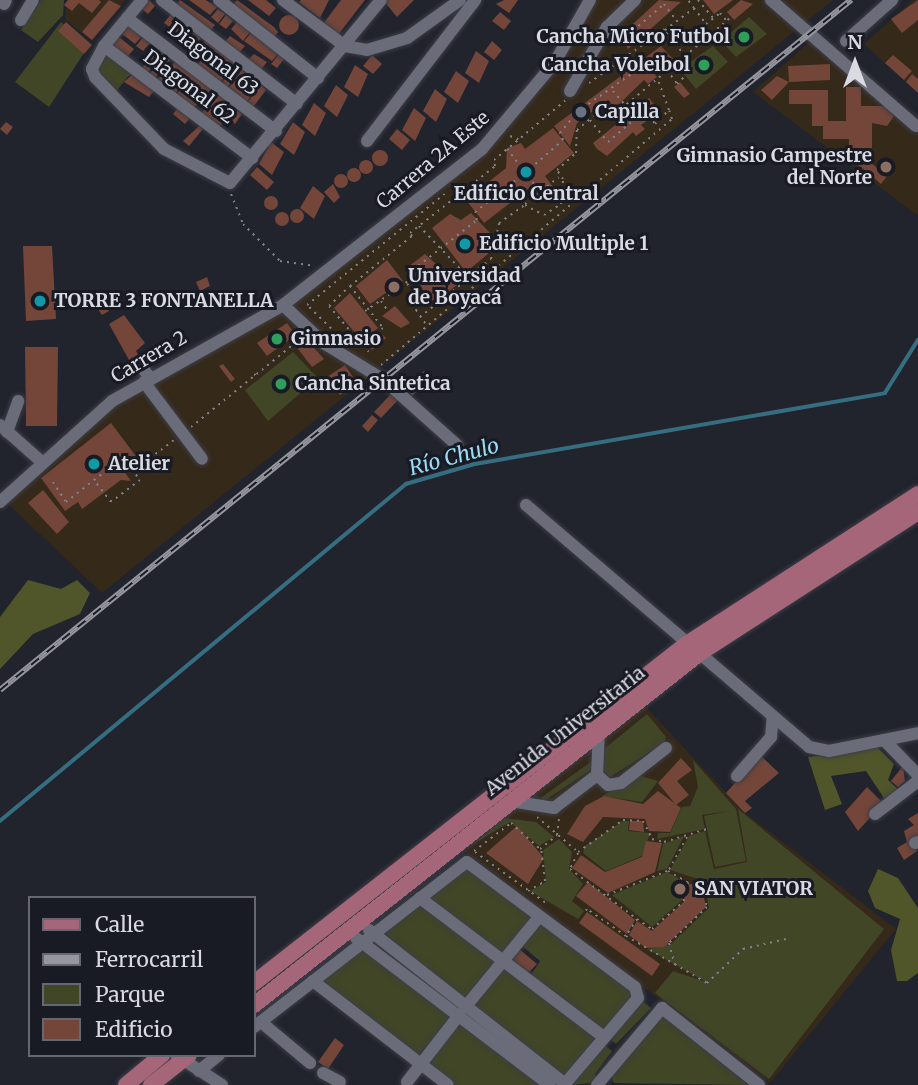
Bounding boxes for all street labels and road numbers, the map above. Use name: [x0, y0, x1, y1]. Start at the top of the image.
street label: Diagonal 63: [163, 18, 263, 100]
street label: Diagonal 62: [139, 45, 239, 129]
street label: Carrera 2A Este: [372, 106, 494, 214]
street label: Carrera 2: [107, 326, 191, 388]
street label: Avenida Universitaria: [481, 662, 649, 800]

